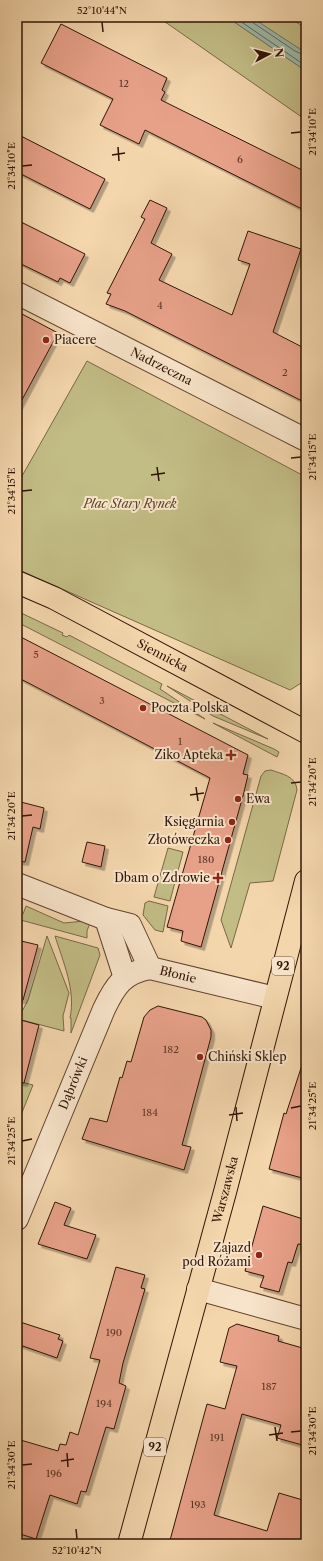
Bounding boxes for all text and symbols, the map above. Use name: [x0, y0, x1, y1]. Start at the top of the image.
text: 52°10'44"N: [77, 4, 127, 17]
north arrow: [249, 34, 289, 74]
text: N: [271, 47, 287, 59]
house number: 12: [119, 77, 129, 90]
text: 21°34'10"E: [306, 108, 319, 156]
text: 21°34'10"E: [5, 142, 18, 190]
house number: 6: [237, 153, 243, 166]
house number: 4: [157, 299, 163, 312]
place label: Piacere: [54, 332, 97, 347]
marker: Piacere: [41, 335, 51, 345]
street label: Nadrzeczna: [128, 344, 196, 388]
house number: 2: [282, 366, 288, 379]
text: 21°34'15"E: [306, 434, 319, 480]
text: 21°34'15"E: [5, 468, 18, 514]
park label: Plac Stary Rynek: [82, 496, 177, 511]
street label: Siennicka: [134, 635, 191, 675]
house number: 5: [33, 648, 39, 661]
house number: 3: [99, 694, 105, 707]
place label: Poczta Polska: [151, 700, 230, 715]
marker: Poczta Polska: [138, 703, 148, 713]
house number: 1: [178, 735, 183, 748]
place label: Ziko Apteka: [154, 747, 224, 762]
marker: Ziko Apteka: [226, 750, 236, 760]
text: 21°34'20"E: [306, 757, 319, 807]
text: 21°34'20"E: [5, 791, 18, 841]
place label: Ewa: [246, 791, 271, 806]
marker: Ewa: [233, 794, 243, 804]
place label: Księgarnia: [164, 814, 225, 829]
marker: Księgarnia: [227, 817, 237, 827]
place label: Złotóweczka: [148, 832, 221, 847]
marker: Złotóweczka: [223, 835, 233, 845]
house number: 180: [198, 853, 214, 866]
place label: Dbam o Zdrowie: [114, 870, 210, 885]
marker: Dbam o Zdrowie: [213, 873, 223, 883]
road number: 92: [272, 957, 294, 975]
street label: Błonie: [158, 963, 198, 986]
house number: 182: [163, 1043, 179, 1056]
place label: Chiński Sklep: [208, 1049, 287, 1064]
marker: Chiński Sklep: [195, 1052, 205, 1062]
street label: Dąbrówki: [55, 1054, 91, 1112]
text: 21°34'25"E: [306, 1082, 319, 1130]
house number: 184: [142, 1106, 158, 1119]
text: 21°34'25"E: [5, 1117, 18, 1165]
street label: Warszawska: [209, 1154, 241, 1226]
place label: Zajazd pod Różami: [182, 1240, 252, 1269]
marker: Zajazd pod Różami: [254, 1250, 264, 1260]
house number: 190: [106, 1326, 122, 1339]
house number: 187: [261, 1380, 277, 1393]
house number: 194: [96, 1397, 112, 1410]
text: 21°34'30"E: [306, 1406, 319, 1455]
house number: 191: [210, 1431, 225, 1444]
road number: 92: [144, 1438, 166, 1456]
text: 21°34'30"E: [5, 1440, 18, 1489]
house number: 196: [46, 1467, 62, 1480]
house number: 193: [190, 1498, 206, 1511]
text: 52°10'42"N: [52, 1544, 102, 1557]

